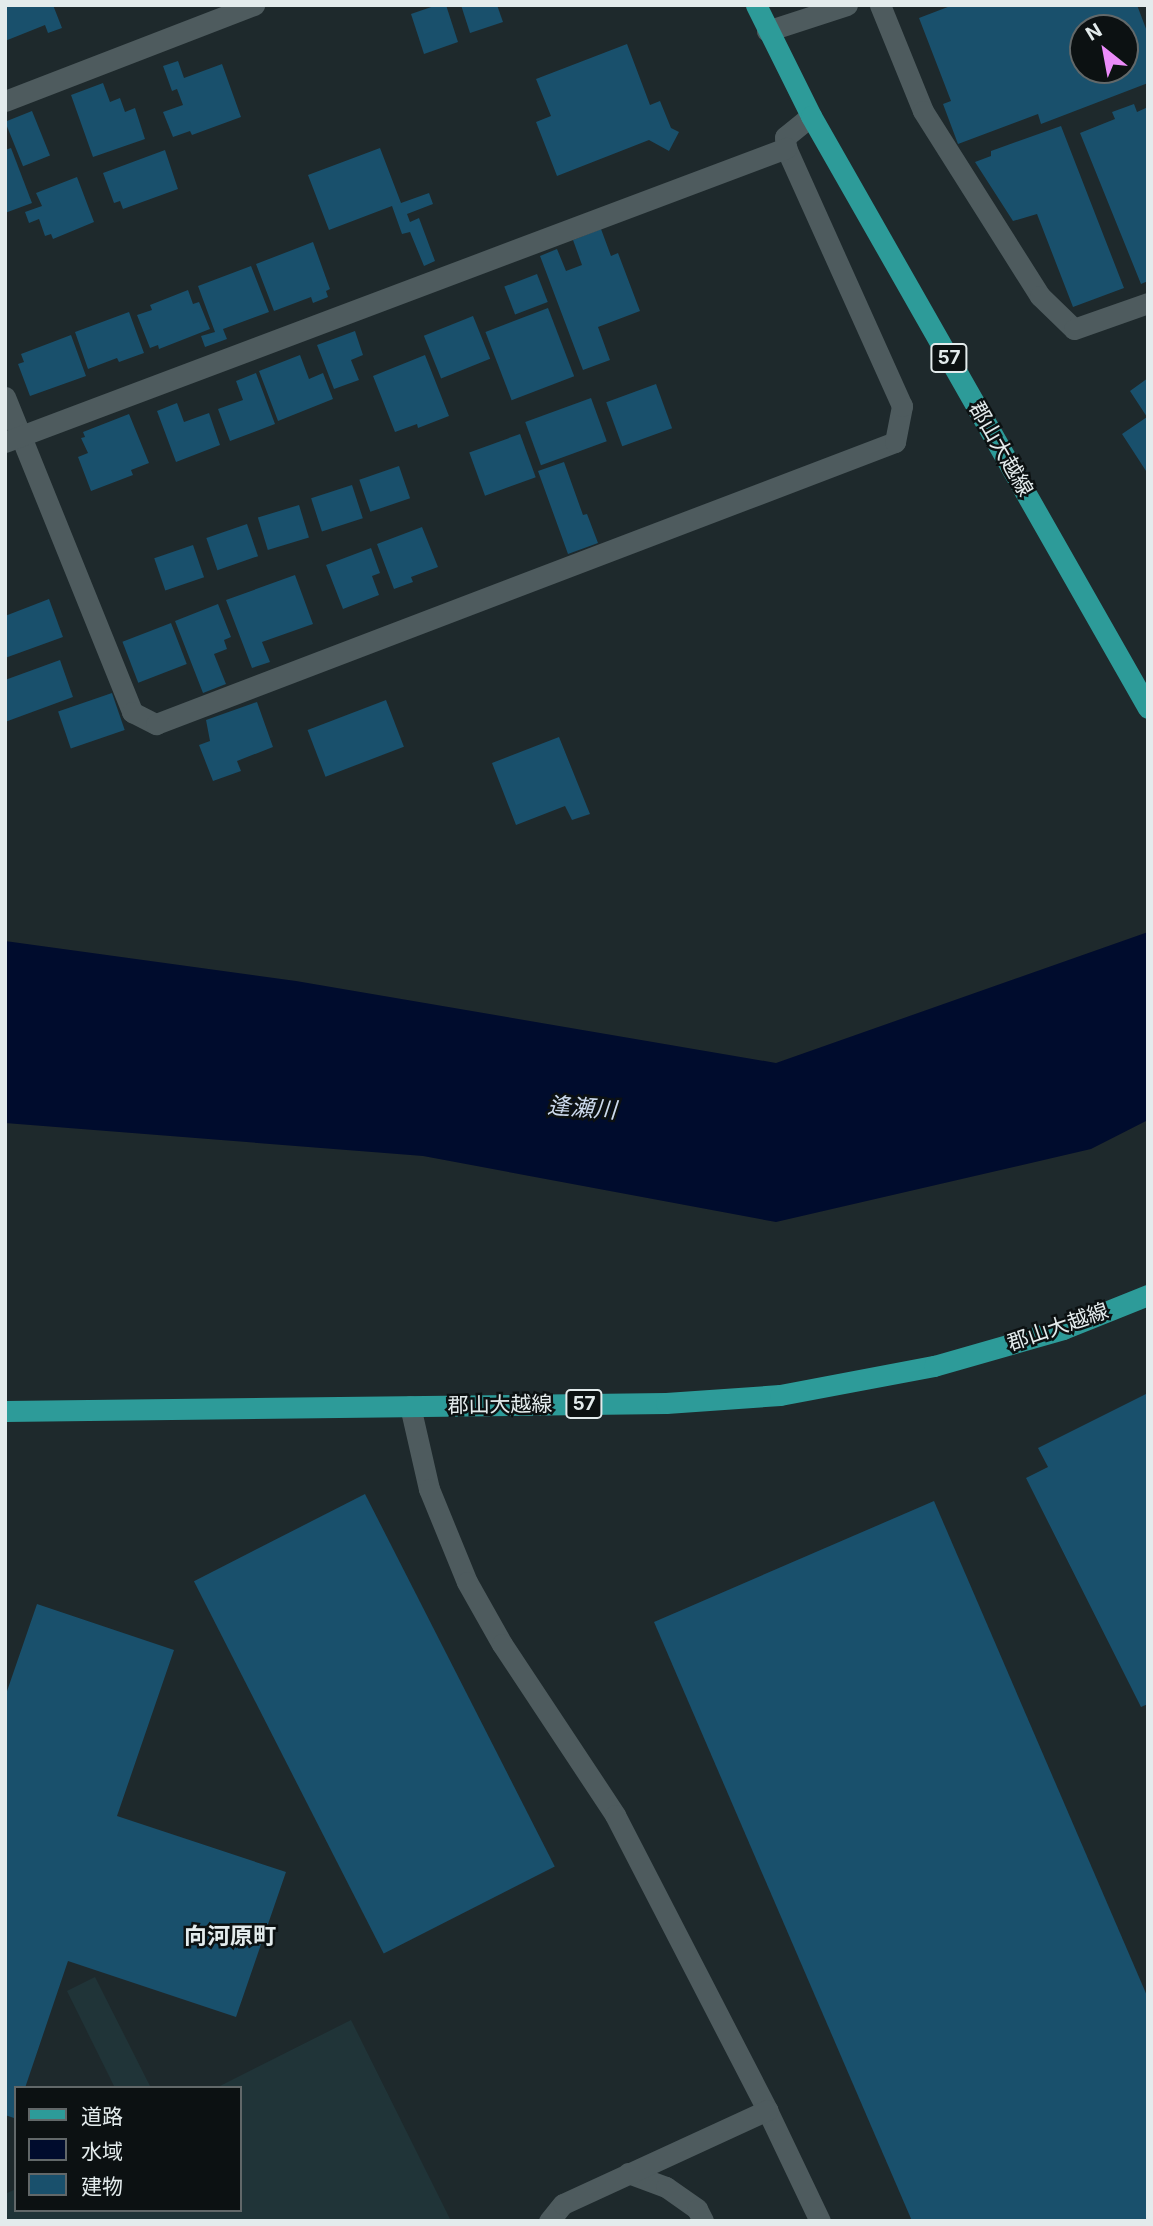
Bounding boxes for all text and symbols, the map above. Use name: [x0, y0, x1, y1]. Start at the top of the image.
north arrow: [1069, 14, 1139, 84]
text: N: [1082, 19, 1106, 46]
road number: 57: [930, 342, 968, 374]
street label: 郡山大越線: [964, 397, 1038, 501]
water label: 逢瀬川: [547, 1092, 617, 1124]
street label: 郡山大越線: [1004, 1298, 1112, 1356]
road number: 57: [565, 1388, 603, 1420]
street label: 郡山大越線: [447, 1391, 553, 1419]
district label: 向河原町: [184, 1922, 276, 1950]
legend: [14, 2086, 242, 2212]
text: 道路: [81, 2104, 123, 2129]
text: 水域: [81, 2139, 123, 2164]
text: 建物: [81, 2174, 123, 2199]

